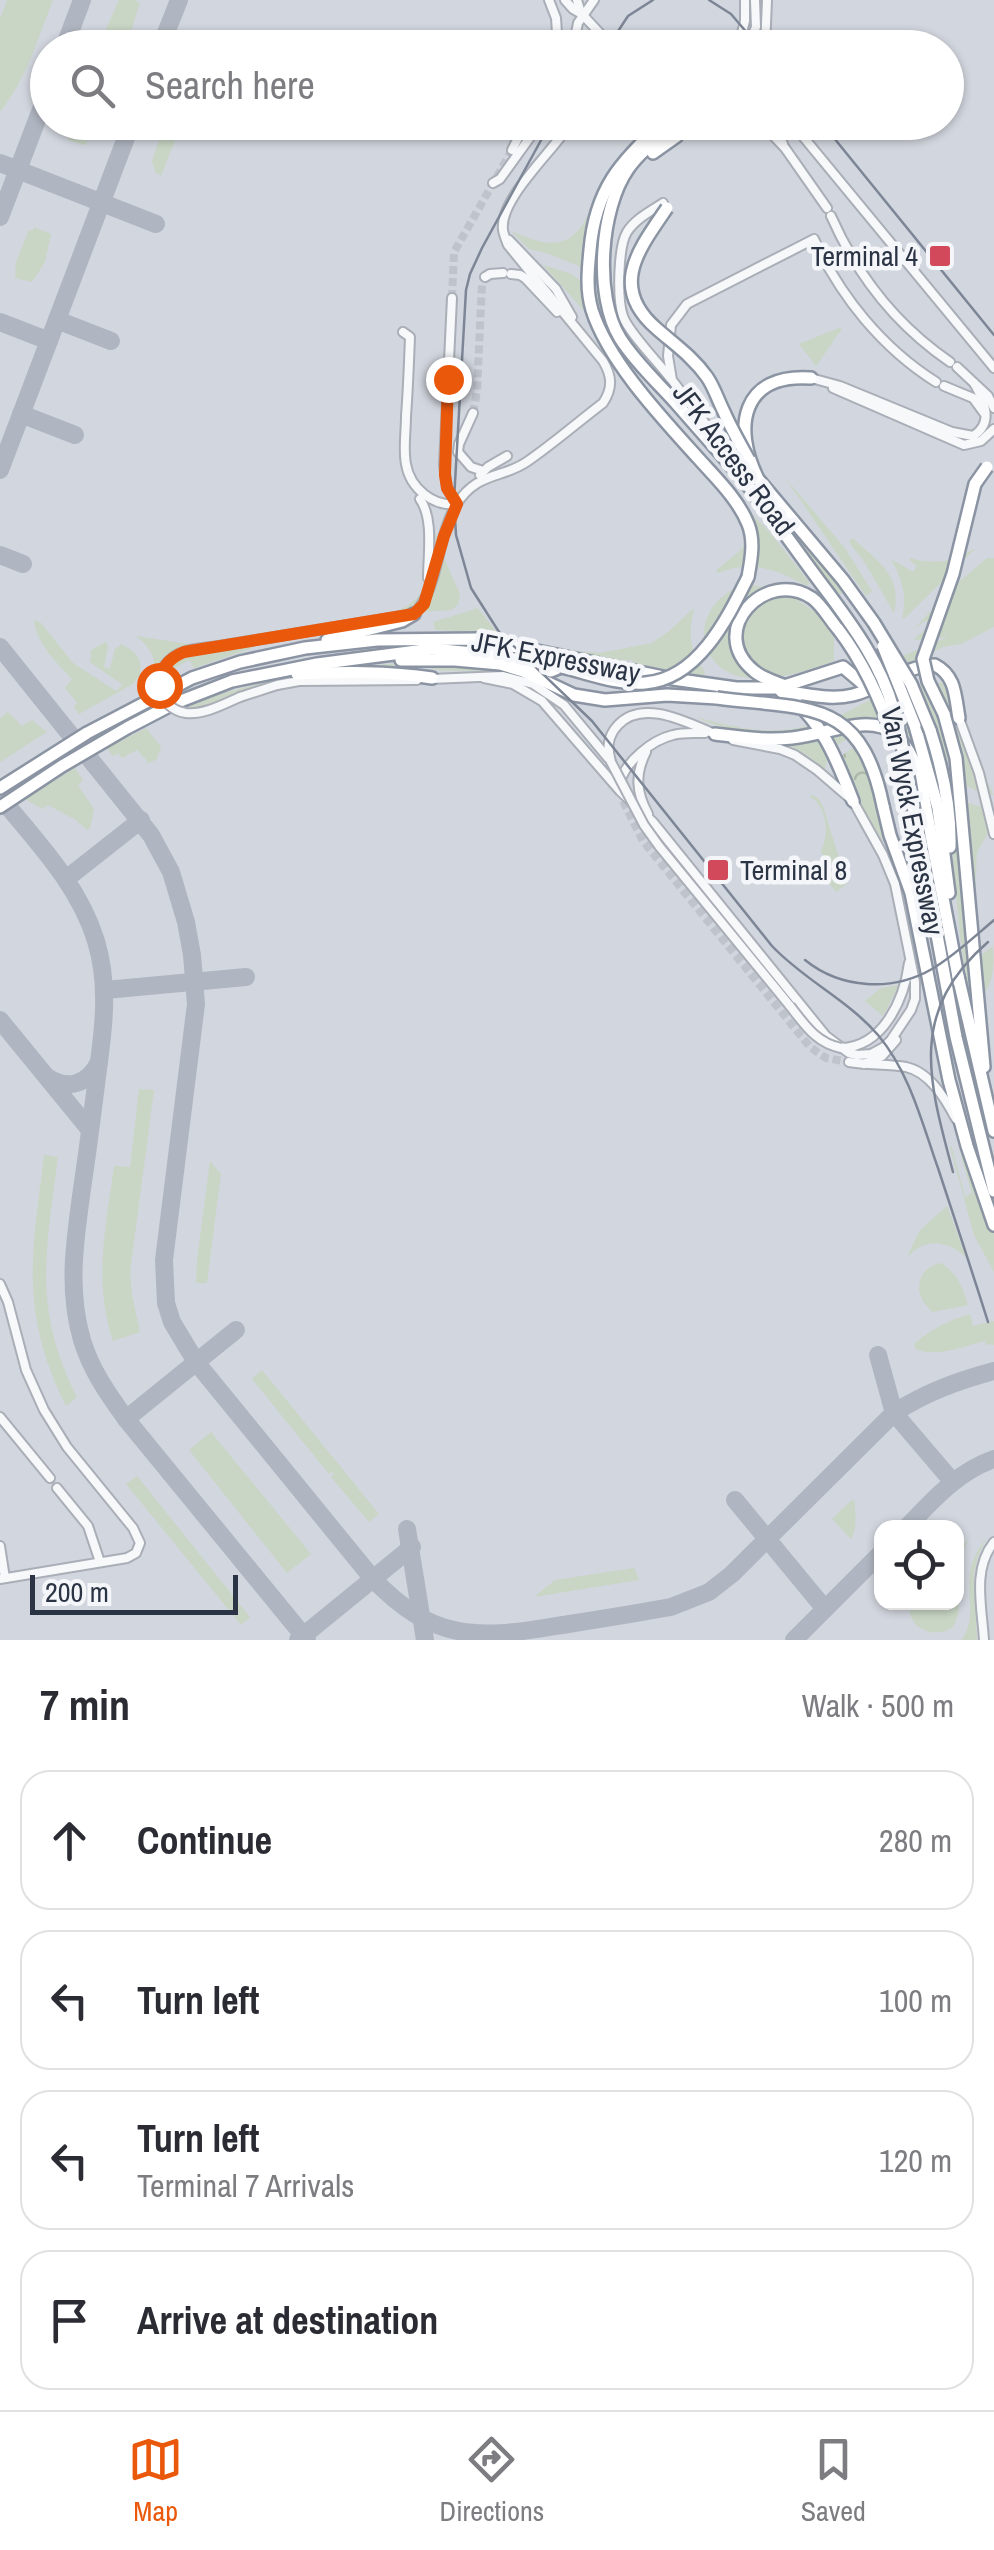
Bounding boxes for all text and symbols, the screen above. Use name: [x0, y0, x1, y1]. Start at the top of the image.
search box: [30, 30, 964, 140]
icon: search: [65, 58, 120, 113]
text: Search here: [145, 60, 315, 111]
place label: Terminal 4: [811, 237, 918, 275]
marker: Terminal 4: [927, 243, 953, 269]
route end: [426, 357, 472, 403]
street label: JFK Access Road: [664, 375, 804, 543]
street label: JFK Expressway: [468, 622, 644, 692]
route start: [137, 663, 183, 709]
street label: Van Wyck Expressway: [872, 704, 954, 939]
place label: Terminal 8: [740, 851, 847, 889]
marker: Terminal 8: [705, 857, 731, 883]
map controls: [874, 1520, 964, 1610]
button: locate: [874, 1520, 964, 1610]
scale bar: [30, 1570, 238, 1614]
text: 200 m: [45, 1573, 109, 1611]
text: 7 min: [40, 1677, 130, 1733]
text: Walk · 500 m: [802, 1684, 954, 1727]
icon: ahead: [42, 1813, 97, 1868]
text: Continue: [137, 1815, 272, 1866]
text: 280 m: [879, 1819, 952, 1862]
icon: left: [42, 1973, 97, 2028]
text: Turn left: [137, 1975, 259, 2026]
text: 100 m: [879, 1979, 952, 2022]
text: Turn left: [137, 2113, 259, 2164]
icon: left: [42, 2133, 97, 2188]
text: 120 m: [879, 2139, 952, 2182]
text: Terminal 7 Arrivals: [137, 2164, 354, 2207]
icon: arrive: [42, 2293, 97, 2348]
text: Arrive at destination: [137, 2295, 438, 2346]
tab: Map: [128, 2432, 183, 2530]
tab: Directions: [440, 2432, 544, 2530]
tab: Saved: [801, 2432, 866, 2530]

